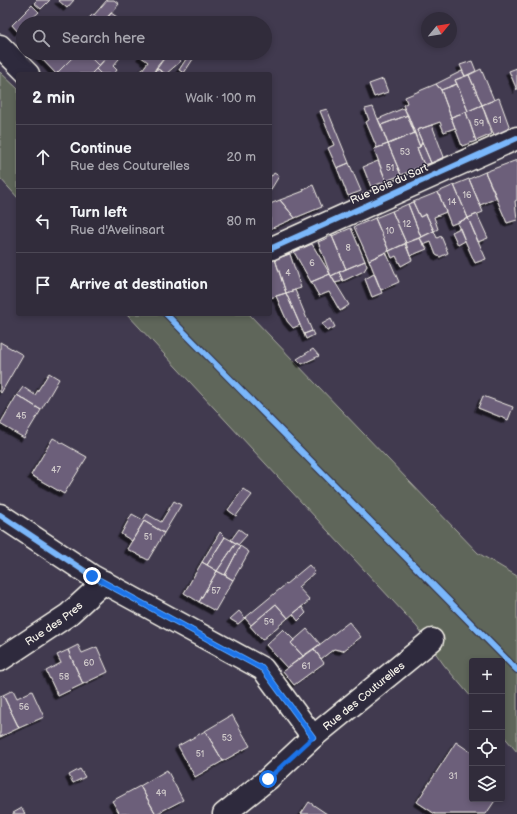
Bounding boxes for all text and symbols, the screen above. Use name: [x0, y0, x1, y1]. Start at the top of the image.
north arrow: [421, 12, 457, 48]
search box: [16, 16, 272, 60]
icon: search: [30, 27, 52, 49]
text: Search here: [62, 29, 145, 48]
text: 2 min: [32, 88, 75, 108]
text: Walk · 100 m: [185, 90, 256, 106]
house number: 61: [493, 115, 501, 126]
house number: 59: [474, 118, 484, 129]
text: Continue: [70, 139, 132, 158]
icon: ahead: [32, 146, 54, 168]
house number: 53: [400, 147, 411, 158]
text: 20 m: [226, 149, 256, 165]
text: Rue des Couturelles: [70, 158, 190, 174]
street label: Rue Bois du Sart: [348, 161, 430, 207]
house number: 51: [386, 163, 394, 174]
house number: 16: [463, 190, 472, 201]
house number: 14: [448, 197, 457, 208]
text: Turn left: [70, 203, 127, 222]
icon: left: [32, 210, 54, 232]
text: 80 m: [227, 213, 256, 229]
house number: 12: [403, 219, 412, 230]
text: Rue d'Avelinsart: [70, 222, 165, 238]
house number: 10: [386, 226, 394, 237]
house number: 8: [345, 243, 351, 254]
house number: 6: [309, 258, 315, 269]
house number: 4: [285, 268, 291, 279]
icon: arrive: [32, 274, 54, 296]
text: Arrive at destination: [70, 275, 208, 294]
house number: 45: [16, 411, 26, 422]
house number: 47: [51, 465, 62, 476]
house number: 51: [144, 532, 152, 543]
route end: [83, 567, 101, 585]
house number: 57: [211, 586, 221, 597]
street label: Rue des Pres: [22, 598, 85, 648]
house number: 59: [264, 617, 274, 628]
house number: 60: [84, 658, 94, 669]
street label: Rue des Couturelles: [320, 658, 407, 733]
map controls: [469, 658, 505, 802]
button: +: [469, 658, 505, 694]
house number: 61: [302, 661, 310, 672]
house number: 58: [59, 672, 69, 683]
button: −: [469, 694, 505, 730]
house number: 56: [19, 702, 30, 713]
button: locate: [469, 730, 505, 766]
house number: 53: [222, 733, 233, 744]
house number: 51: [196, 749, 204, 760]
button: layers: [469, 766, 505, 802]
route start: [259, 770, 277, 788]
house number: 31: [448, 771, 458, 782]
house number: 49: [156, 788, 166, 799]

